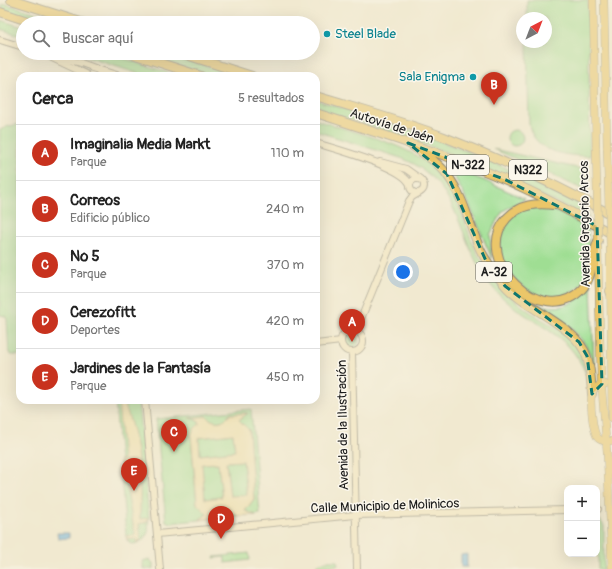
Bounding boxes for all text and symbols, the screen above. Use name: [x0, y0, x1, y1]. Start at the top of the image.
north arrow: [516, 12, 552, 48]
search box: [16, 16, 320, 60]
place label: Steel Blade: [335, 26, 397, 42]
icon: search: [30, 27, 52, 49]
text: Buscar aquí: [62, 29, 134, 48]
marker: Steel Blade: [322, 29, 332, 39]
place label: Sala Enigma: [399, 69, 465, 85]
marker: Sala Enigma: [468, 72, 478, 82]
pin: B: [481, 72, 507, 105]
text: Cerca: [32, 88, 73, 109]
text: 5 resultados: [238, 90, 304, 106]
street label: Autovía de Jaén: [348, 105, 436, 147]
text: Imaginalia Media Markt: [70, 135, 210, 154]
text: A: [41, 145, 49, 161]
text: 110 m: [271, 145, 304, 161]
text: Parque: [70, 154, 106, 170]
road number: N-322: [447, 155, 489, 175]
road number: N322: [509, 160, 547, 180]
street label: Avenida Gregorio Arcos: [576, 160, 594, 287]
text: Correos: [70, 191, 120, 210]
text: B: [41, 201, 49, 217]
text: 240 m: [266, 201, 304, 217]
text: Edificio público: [70, 210, 150, 226]
text: Nº 5: [70, 247, 100, 266]
text: C: [41, 257, 49, 273]
text: 370 m: [267, 257, 304, 273]
your location: [393, 262, 413, 282]
road number: A-32: [476, 262, 512, 282]
text: Parque: [70, 266, 106, 282]
text: Cerezofitt: [70, 303, 136, 322]
pin: A: [339, 309, 365, 342]
text: D: [41, 313, 49, 329]
text: 420 m: [266, 313, 304, 329]
text: Deportes: [70, 322, 120, 338]
text: Jardines de la Fantasía: [70, 359, 211, 378]
street label: Avenida de la Ilustración: [334, 360, 352, 490]
text: E: [42, 369, 48, 385]
text: 450 m: [266, 369, 304, 385]
text: Parque: [70, 378, 106, 394]
pin: C: [161, 419, 187, 452]
pin: E: [121, 458, 147, 491]
map controls: [564, 485, 600, 557]
button: +: [564, 485, 600, 521]
street label: Calle Municipio de Molinicos: [310, 495, 460, 517]
pin: D: [208, 506, 234, 539]
button: −: [564, 521, 600, 557]

